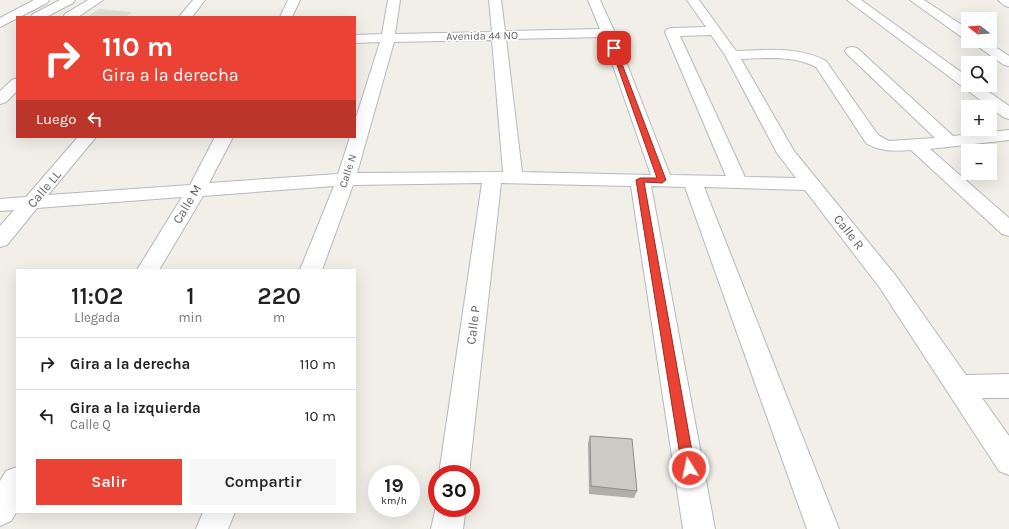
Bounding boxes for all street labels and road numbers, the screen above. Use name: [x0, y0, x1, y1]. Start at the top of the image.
street label: Avenida 44 NO: [446, 29, 518, 43]
street label: Calle N: [336, 152, 360, 190]
street label: Calle LL: [24, 167, 64, 211]
street label: Calle M: [169, 182, 205, 226]
street label: Calle R: [831, 212, 867, 252]
street label: Calle P: [463, 305, 483, 345]

